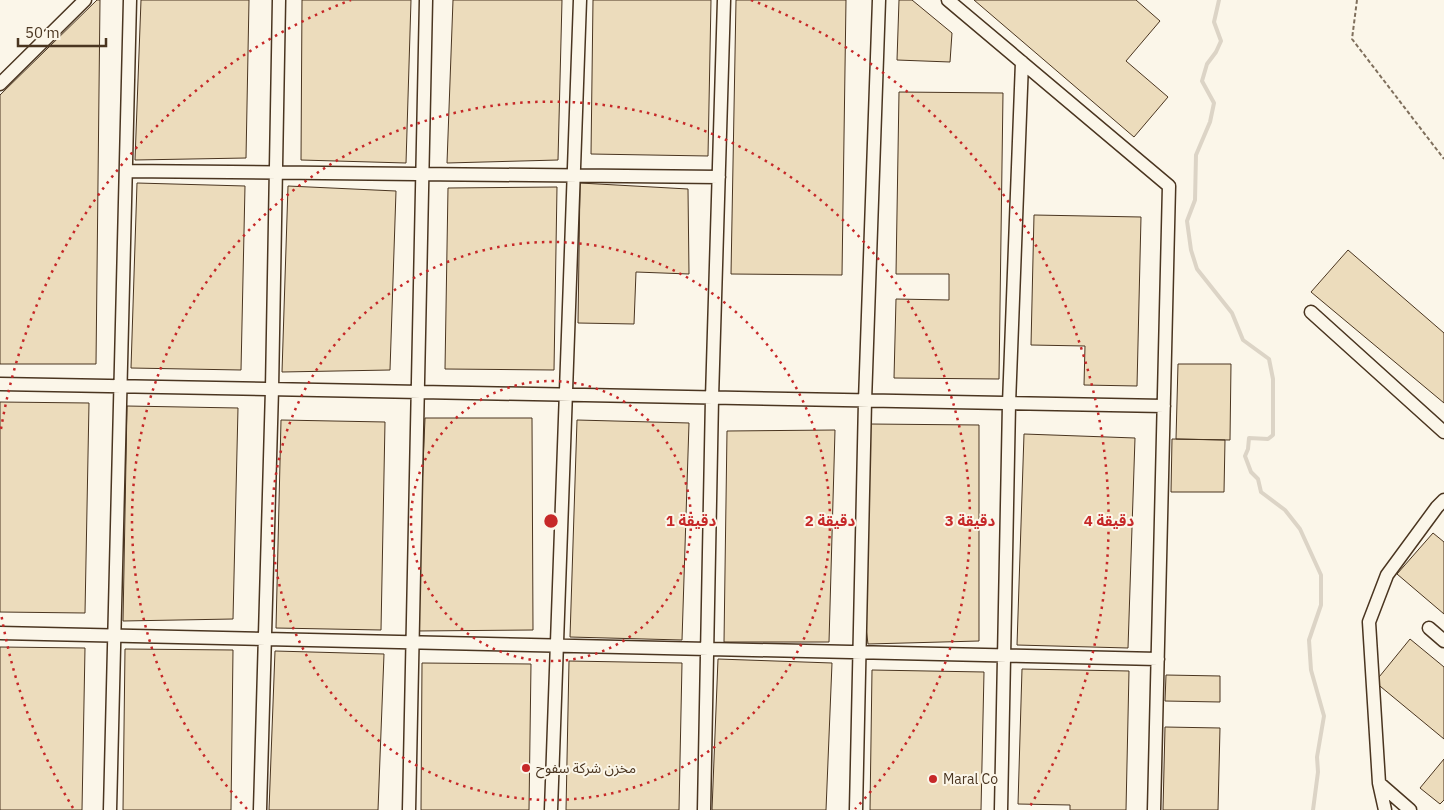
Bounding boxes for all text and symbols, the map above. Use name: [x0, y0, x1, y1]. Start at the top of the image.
scale bar: [18, 15, 105, 47]
text: 50 m: [25, 23, 60, 42]
text: 1 دقيقة: [666, 511, 716, 530]
text: 2 دقيقة: [805, 511, 855, 530]
text: 3 دقيقة: [945, 511, 995, 530]
text: 4 دقيقة: [1084, 511, 1134, 530]
centre of rings: [542, 512, 560, 530]
place label: مخزن شركة سفوح: [536, 759, 636, 779]
marker: مخزن شركة سفوح: [520, 762, 532, 774]
place label: Maral Co: [943, 770, 998, 788]
marker: Maral Co: [927, 773, 939, 785]

